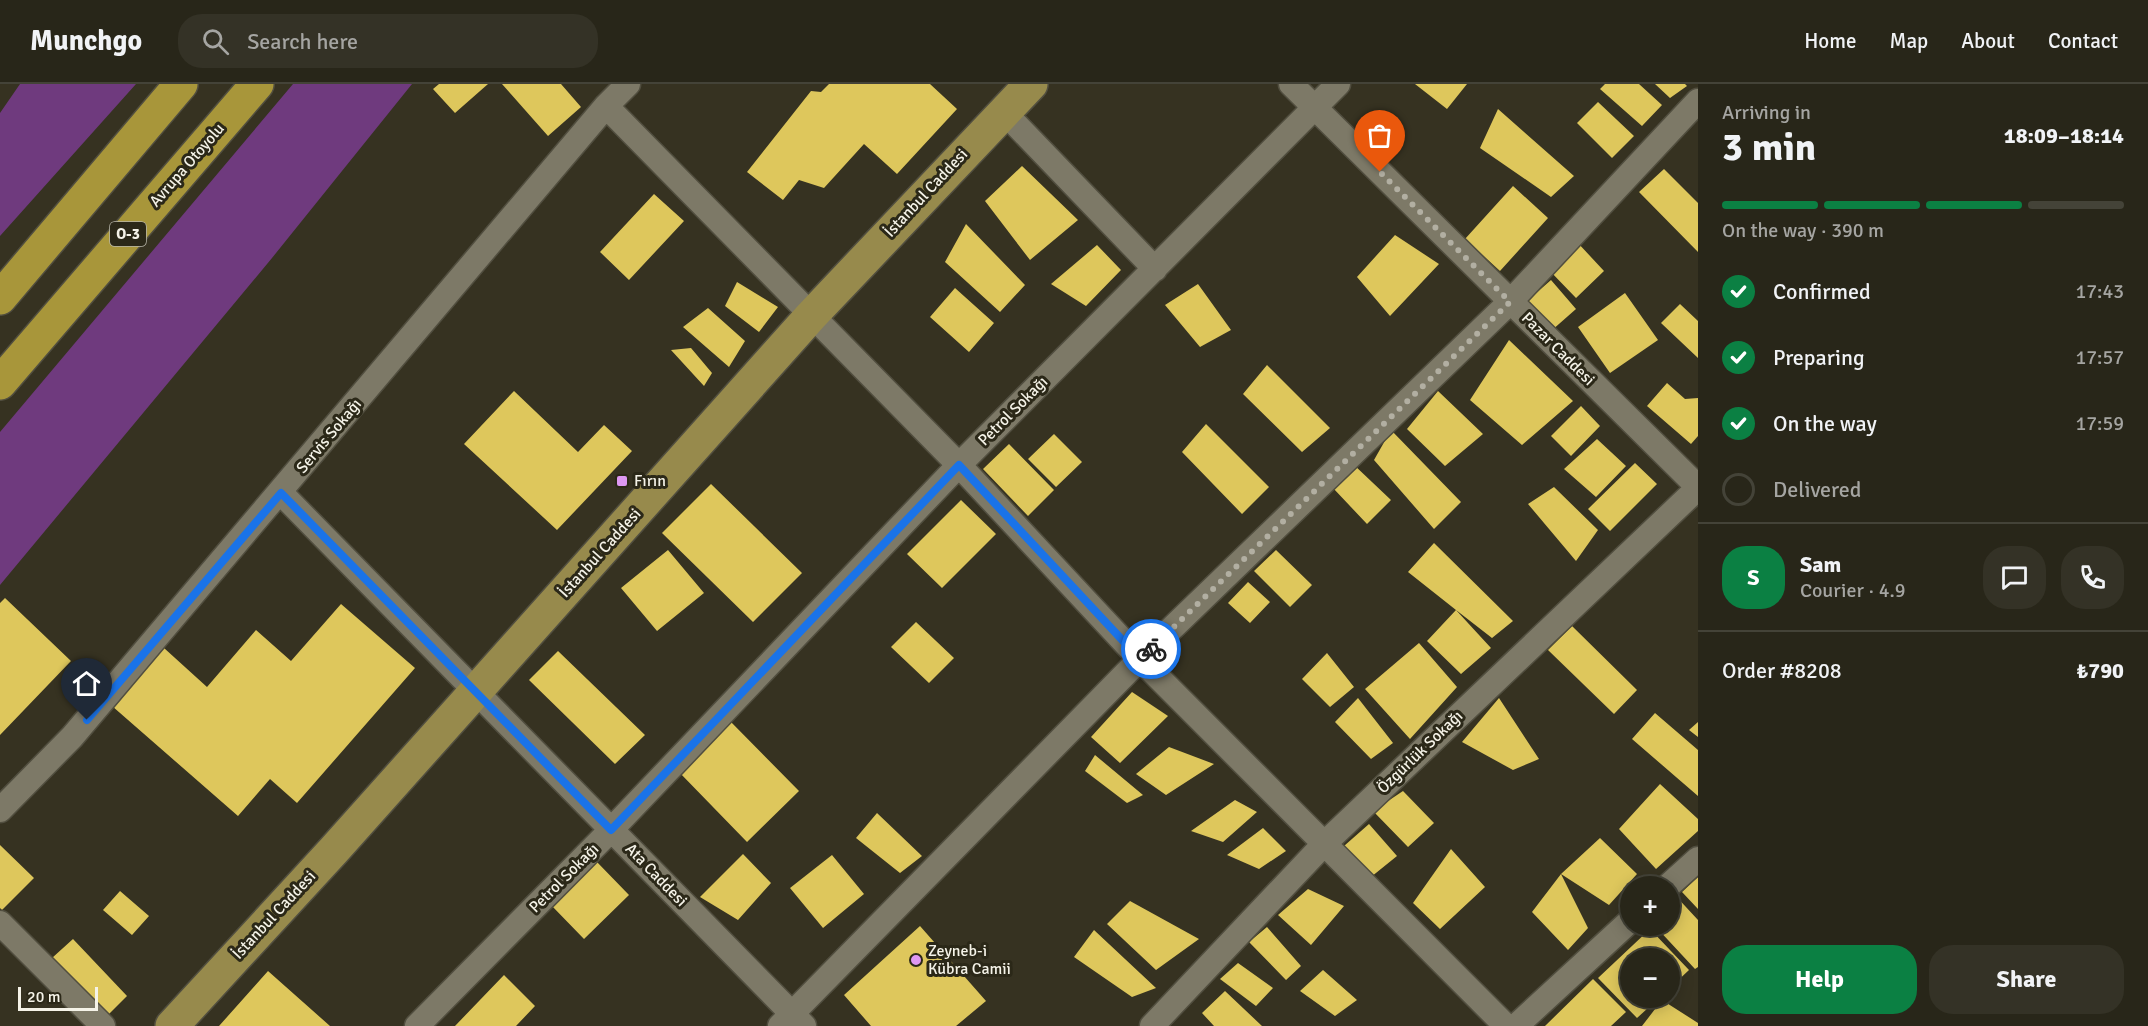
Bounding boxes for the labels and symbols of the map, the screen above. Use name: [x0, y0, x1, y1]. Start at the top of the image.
pin: [1354, 110, 1405, 172]
street label: Avrupa Otoyolu: [145, 119, 229, 211]
street label: İstanbul Caddesi: [880, 145, 972, 241]
road number: O-3: [110, 222, 146, 246]
street label: Pazar Caddesi: [1517, 308, 1599, 390]
street label: Petrol Sokağı: [974, 372, 1052, 450]
street label: Servis Sokağı: [292, 395, 366, 477]
place label: Fırın: [634, 471, 666, 491]
marker: Fırın: [615, 474, 629, 488]
street label: İstanbul Caddesi: [555, 504, 645, 602]
courier: [1121, 619, 1181, 679]
pin: [61, 658, 112, 720]
street label: Özgürlük Sokağı: [1373, 706, 1467, 798]
street label: Petrol Sokağı: [525, 839, 603, 917]
street label: Ata Caddesi: [621, 839, 691, 911]
street label: İstanbul Caddesi: [228, 867, 320, 963]
place label: Zeyneb-i Kübra Camii: [928, 941, 1011, 979]
marker: Zeyneb-i Kübra Camii: [909, 953, 923, 967]
scale bar: [18, 984, 98, 1012]

